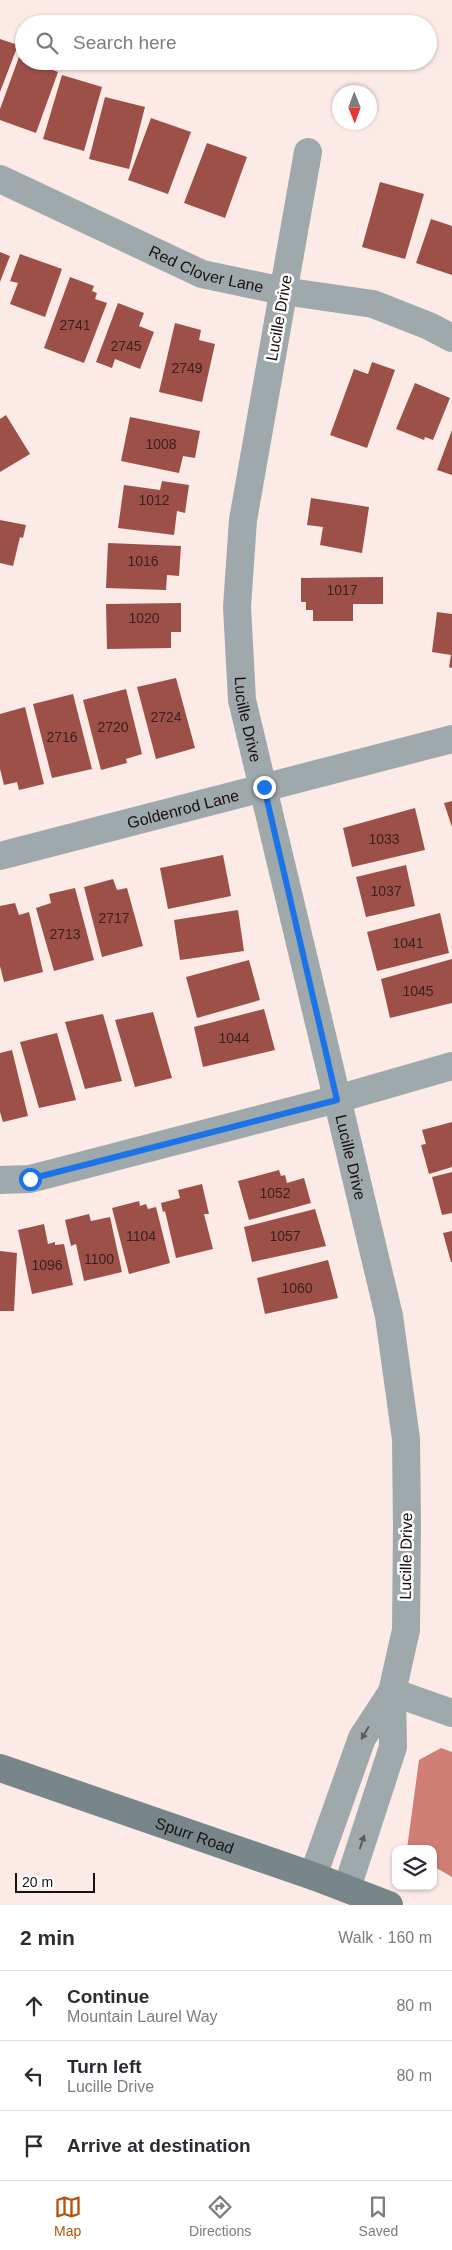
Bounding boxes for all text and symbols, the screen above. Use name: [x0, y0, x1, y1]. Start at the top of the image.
search box: [15, 15, 437, 70]
icon: search: [33, 29, 61, 57]
text: Search here: [73, 32, 177, 53]
north arrow: [332, 85, 377, 130]
street label: Red Clover Lane: [147, 242, 265, 295]
street label: Lucille Drive: [263, 274, 295, 362]
house number: 2741: [59, 317, 91, 333]
house number: 2745: [110, 338, 142, 354]
house number: 2749: [171, 360, 203, 376]
house number: 1008: [145, 436, 177, 452]
house number: 1012: [138, 492, 170, 508]
house number: 1016: [127, 553, 159, 569]
house number: 1017: [326, 582, 358, 598]
house number: 1020: [128, 610, 160, 626]
street label: Lucille Drive: [232, 676, 265, 764]
house number: 2724: [150, 709, 182, 725]
house number: 2720: [97, 719, 129, 735]
house number: 2716: [46, 729, 78, 745]
route end: [253, 776, 276, 799]
street label: Goldenrod Lane: [125, 786, 241, 831]
house number: 1033: [368, 831, 400, 847]
house number: 1037: [370, 883, 402, 899]
house number: 2717: [98, 910, 130, 926]
house number: 2713: [49, 926, 81, 942]
house number: 1041: [392, 935, 424, 951]
house number: 1045: [402, 983, 434, 999]
house number: 1044: [218, 1030, 250, 1046]
street label: Lucille Drive: [333, 1113, 369, 1202]
route start: [19, 1168, 42, 1191]
house number: 1052: [259, 1185, 291, 1201]
house number: 1104: [126, 1228, 156, 1244]
house number: 1057: [269, 1228, 301, 1244]
house number: 1100: [84, 1251, 114, 1267]
house number: 1096: [31, 1257, 63, 1273]
house number: 1060: [281, 1280, 313, 1296]
street label: Lucille Drive: [397, 1512, 415, 1600]
one-way arrow: [361, 1727, 370, 1740]
street label: Spurr Road: [153, 1814, 236, 1857]
one-way arrow: [358, 1834, 366, 1849]
map controls: [392, 1845, 437, 1890]
button: layers: [392, 1845, 437, 1890]
scale bar: [15, 1870, 95, 1893]
text: 20 m: [22, 1874, 53, 1890]
text: 2 min: [20, 1926, 75, 1949]
text: Walk · 160 m: [338, 1929, 432, 1946]
text: Continue: [67, 1986, 149, 2007]
icon: ahead: [20, 1992, 48, 2020]
text: 80 m: [396, 1997, 432, 2014]
text: Mountain Laurel Way: [67, 2008, 218, 2025]
text: Turn left: [67, 2056, 142, 2077]
icon: left: [20, 2062, 48, 2090]
text: 80 m: [396, 2067, 432, 2084]
text: Lucille Drive: [67, 2078, 154, 2095]
icon: arrive: [20, 2132, 48, 2160]
text: Arrive at destination: [67, 2135, 251, 2156]
tab: Map: [54, 2193, 82, 2239]
tab: Directions: [189, 2193, 251, 2239]
tab: Saved: [359, 2193, 398, 2239]

